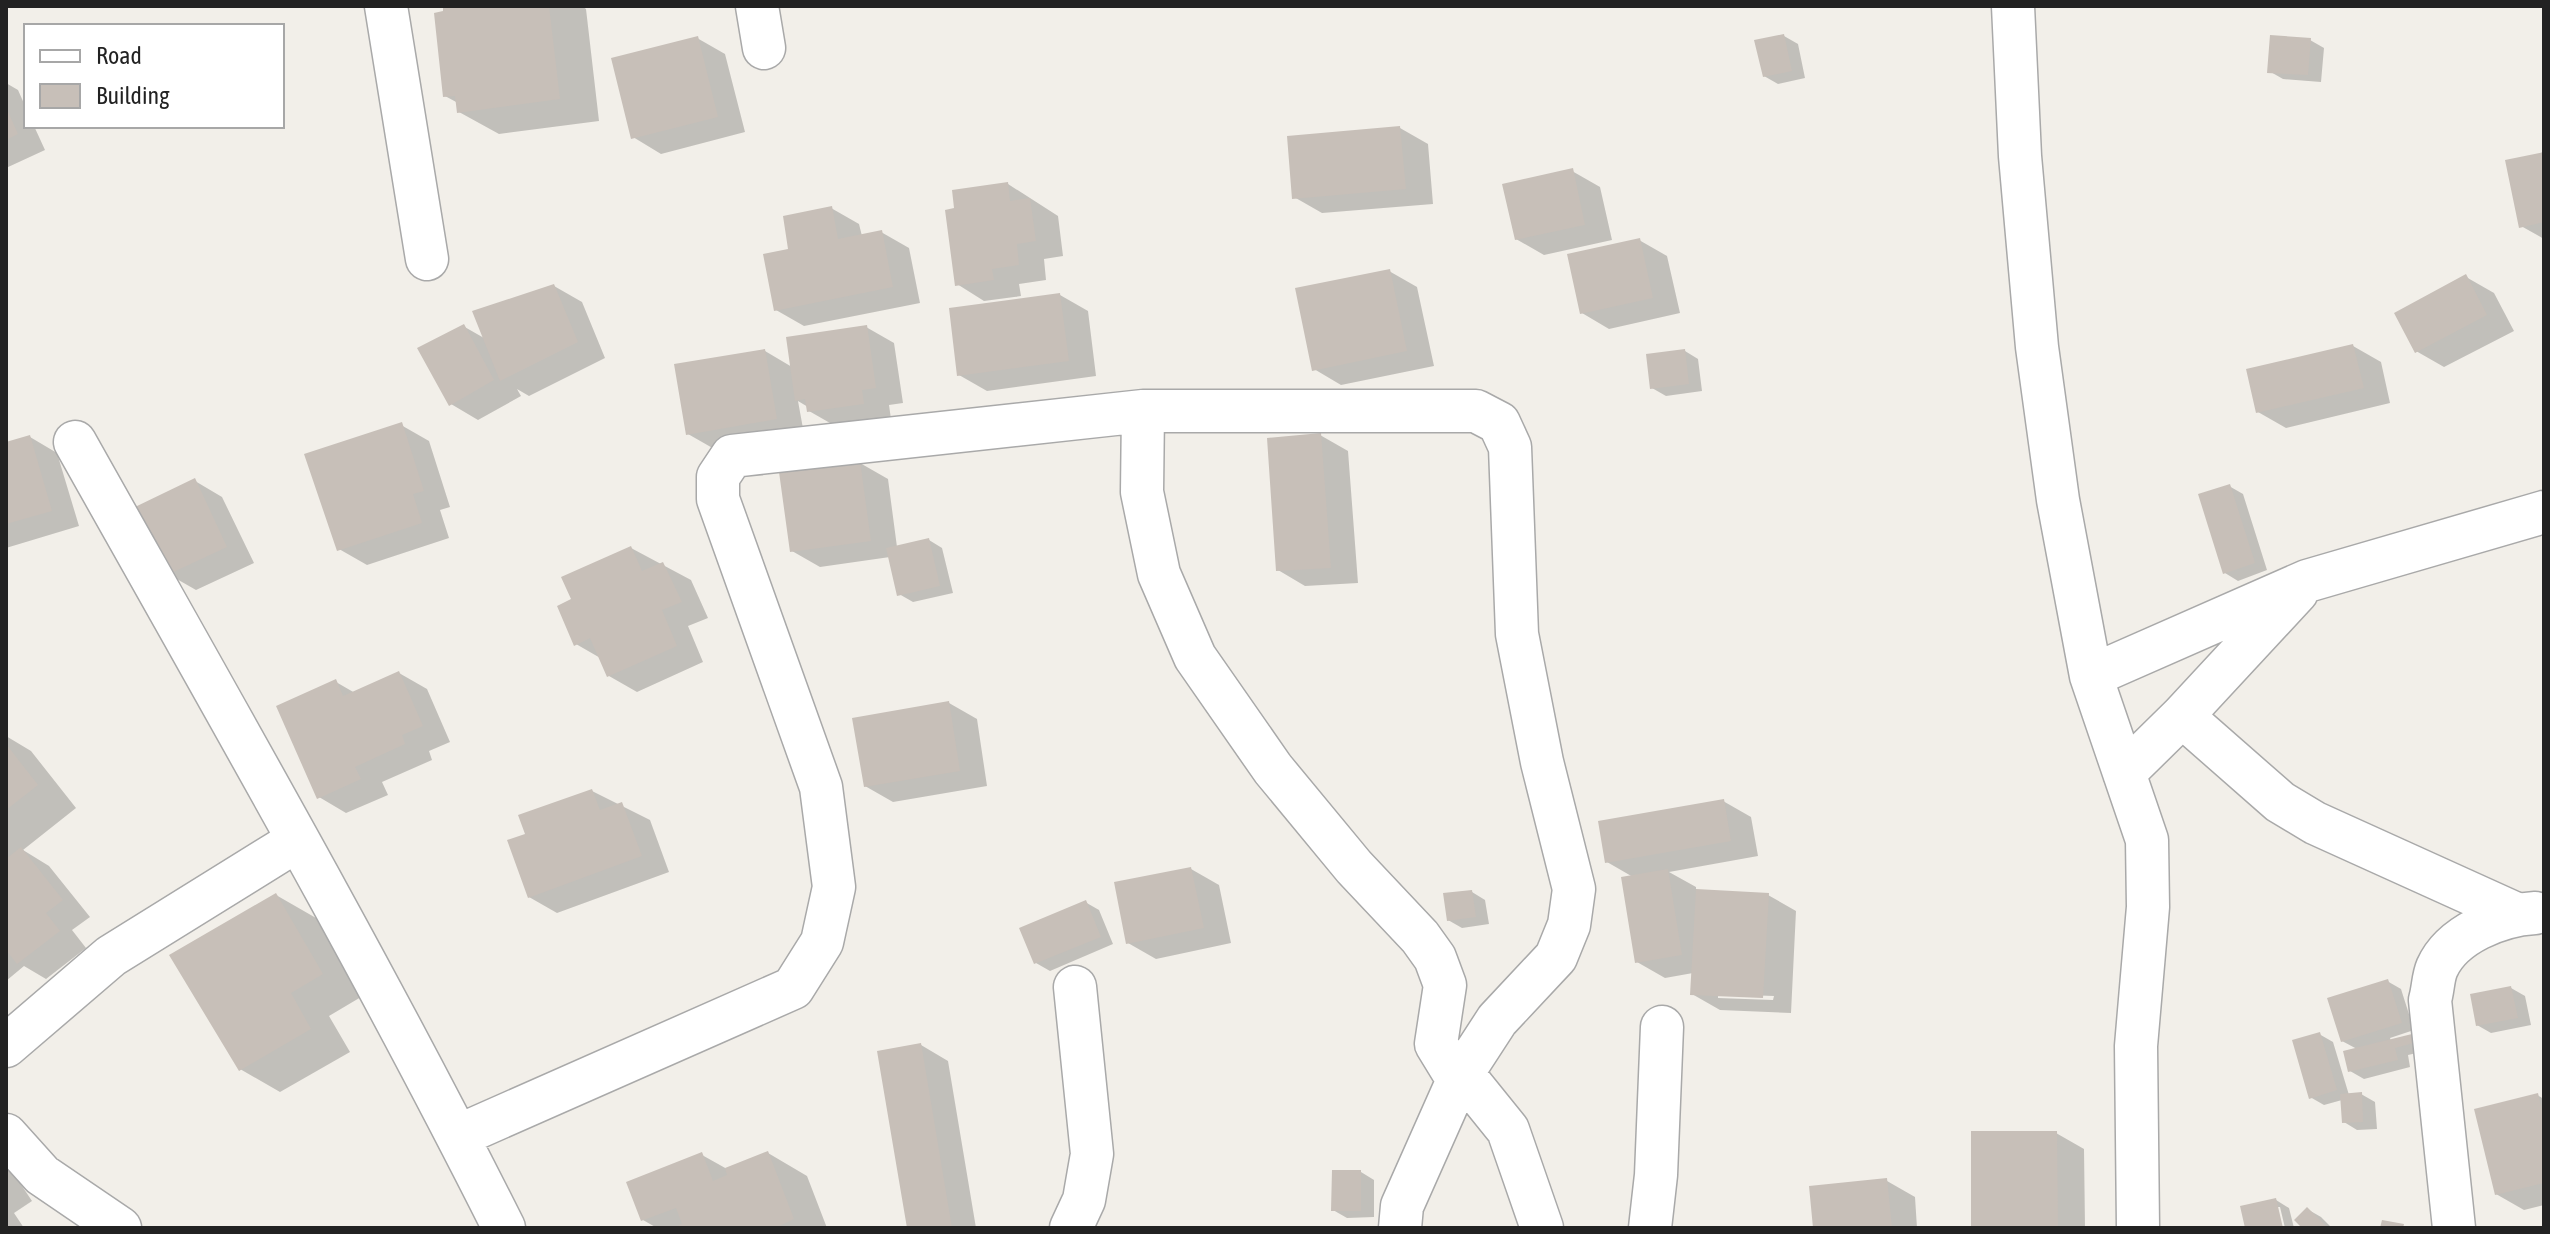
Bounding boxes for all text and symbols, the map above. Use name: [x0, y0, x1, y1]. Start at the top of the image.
legend: [24, 24, 284, 128]
text: Road: [96, 42, 142, 69]
text: Building: [96, 82, 170, 109]

